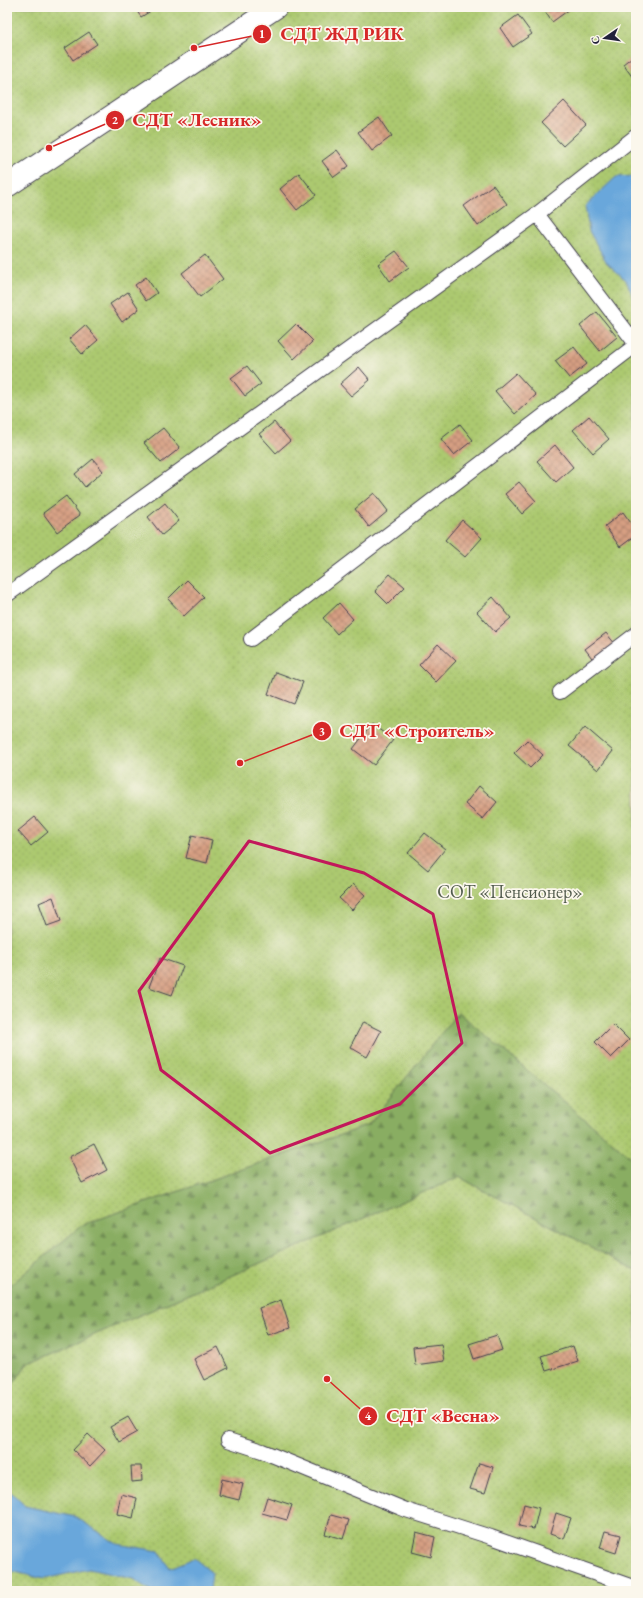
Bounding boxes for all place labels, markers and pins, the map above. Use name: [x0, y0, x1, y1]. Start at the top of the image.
callout: СДТ ЖД РИК: [252, 18, 411, 49]
callout: СДТ «Лесник»: [105, 104, 270, 135]
callout: СДТ «Строитель»: [312, 715, 503, 746]
callout: СДТ «Весна»: [358, 1400, 508, 1431]

